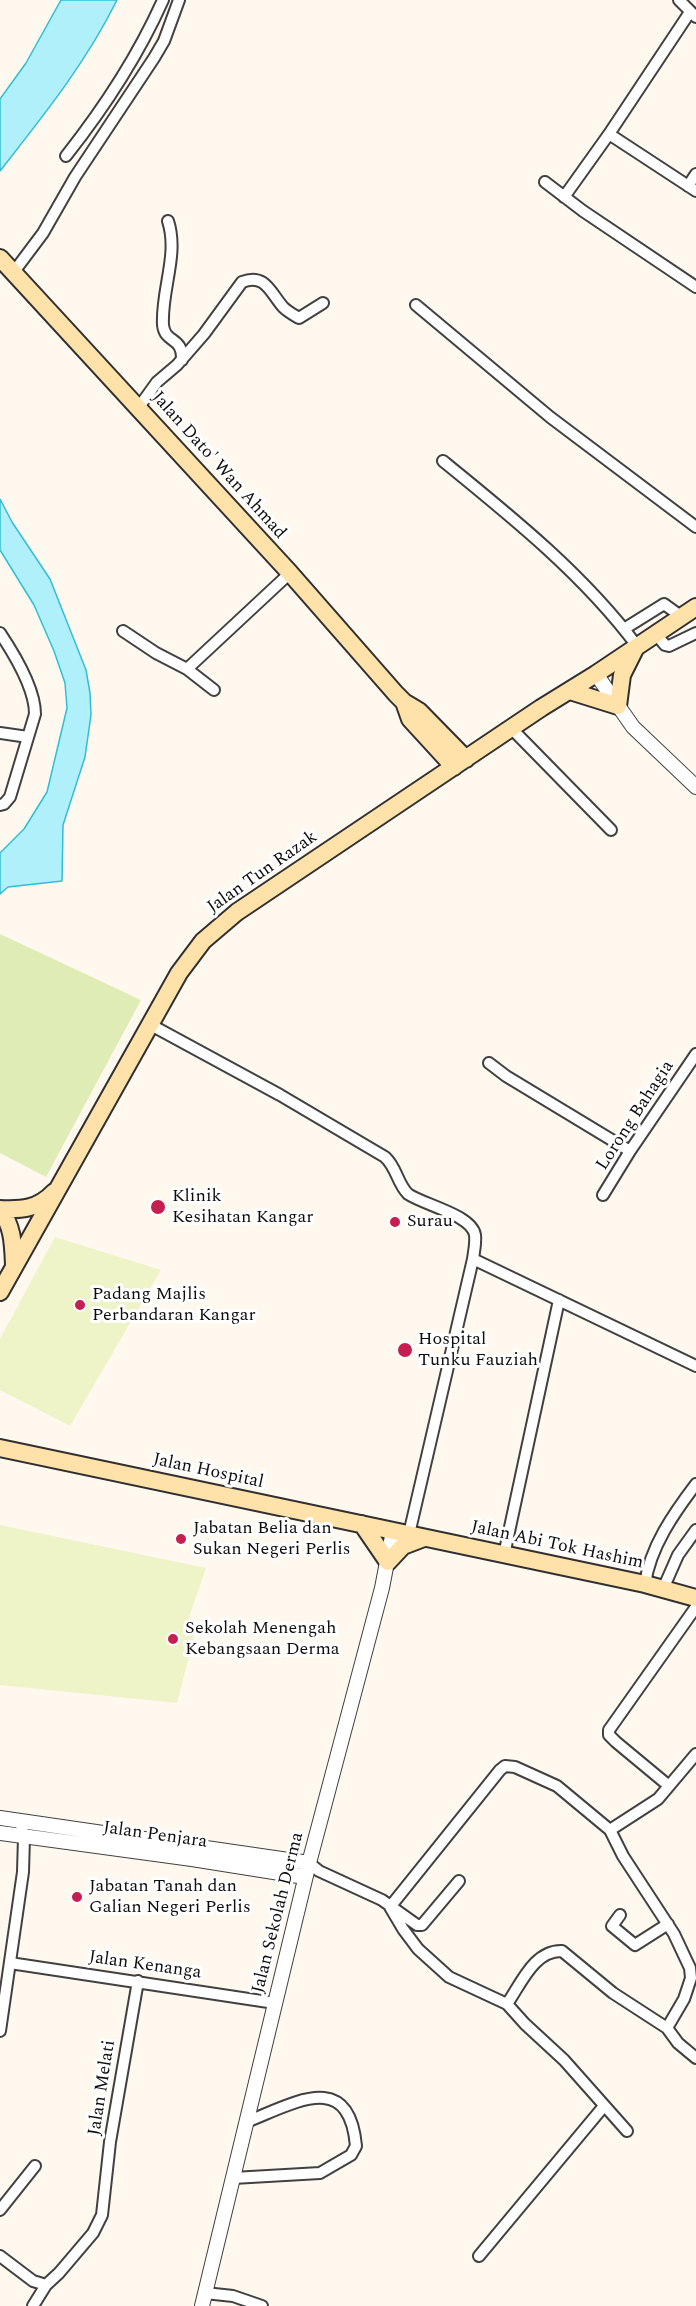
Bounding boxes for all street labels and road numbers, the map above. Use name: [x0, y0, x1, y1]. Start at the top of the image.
street label: Jalan Dato' Wan Ahmad: [146, 388, 290, 544]
street label: Jalan Tun Razak: [204, 827, 322, 919]
street label: Lorong Bahagia: [592, 1057, 680, 1175]
street label: Jalan Hospital: [151, 1450, 265, 1494]
street label: Jalan Abi Tok Hashim: [469, 1517, 645, 1575]
street label: Jalan Penjara: [101, 1818, 209, 1854]
street label: Jalan Sekolah Derma: [249, 1830, 309, 1996]
street label: Jalan Kenanga: [87, 1947, 203, 1985]
street label: Jalan Melati: [85, 2039, 121, 2137]

